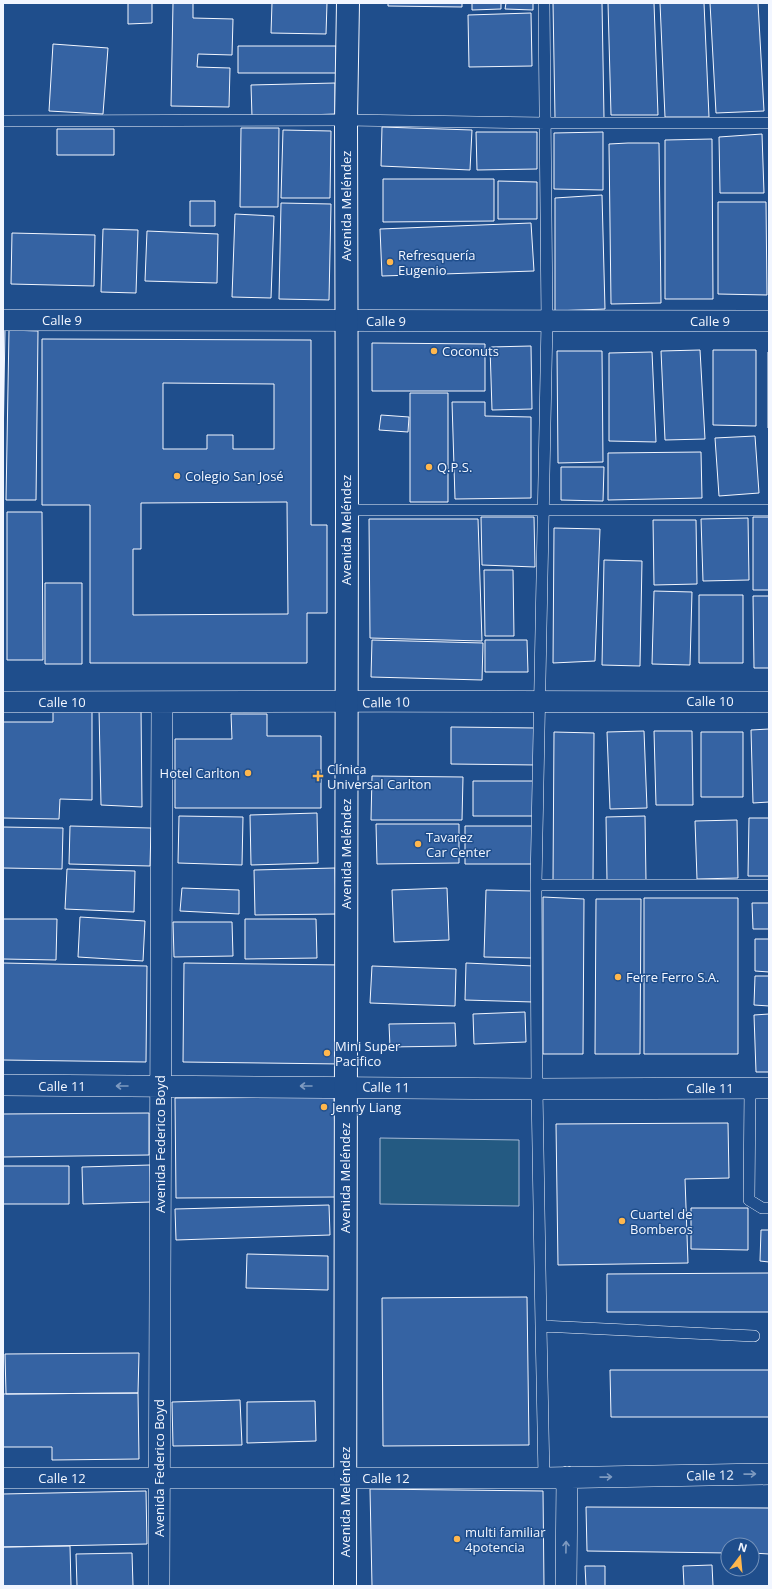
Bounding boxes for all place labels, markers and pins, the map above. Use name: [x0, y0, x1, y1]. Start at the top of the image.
place label: Refresquería Eugenio: [398, 246, 476, 279]
marker: Refresquería Eugenio: [385, 257, 395, 267]
place label: Coconuts: [442, 342, 499, 360]
marker: Coconuts: [429, 346, 439, 356]
place label: Q.P.S.: [437, 458, 472, 476]
marker: Q.P.S.: [424, 462, 434, 472]
place label: Colegio San José: [185, 467, 284, 485]
marker: Colegio San José: [172, 471, 182, 481]
place label: Clínica Universal Carlton: [327, 760, 431, 793]
place label: Hotel Carlton: [160, 764, 240, 782]
marker: Hotel Carlton: [243, 768, 253, 778]
marker: Clínica Universal Carlton: [312, 770, 324, 782]
place label: Tavarez Car Center: [426, 828, 491, 861]
marker: Tavarez Car Center: [413, 839, 423, 849]
place label: Ferre Ferro S.A.: [626, 968, 719, 986]
marker: Ferre Ferro S.A.: [613, 972, 623, 982]
place label: Mini Super Pacifico: [335, 1037, 401, 1070]
marker: Mini Super Pacifico: [322, 1048, 332, 1058]
place label: Jenny Liang: [330, 1098, 401, 1116]
marker: Jenny Liang: [319, 1102, 329, 1112]
place label: Cuartel de Bomberos: [630, 1205, 693, 1238]
marker: Cuartel de Bomberos: [617, 1216, 627, 1226]
place label: multi familiar 4potencia: [465, 1523, 546, 1556]
marker: multi familiar 4potencia: [452, 1534, 462, 1544]

